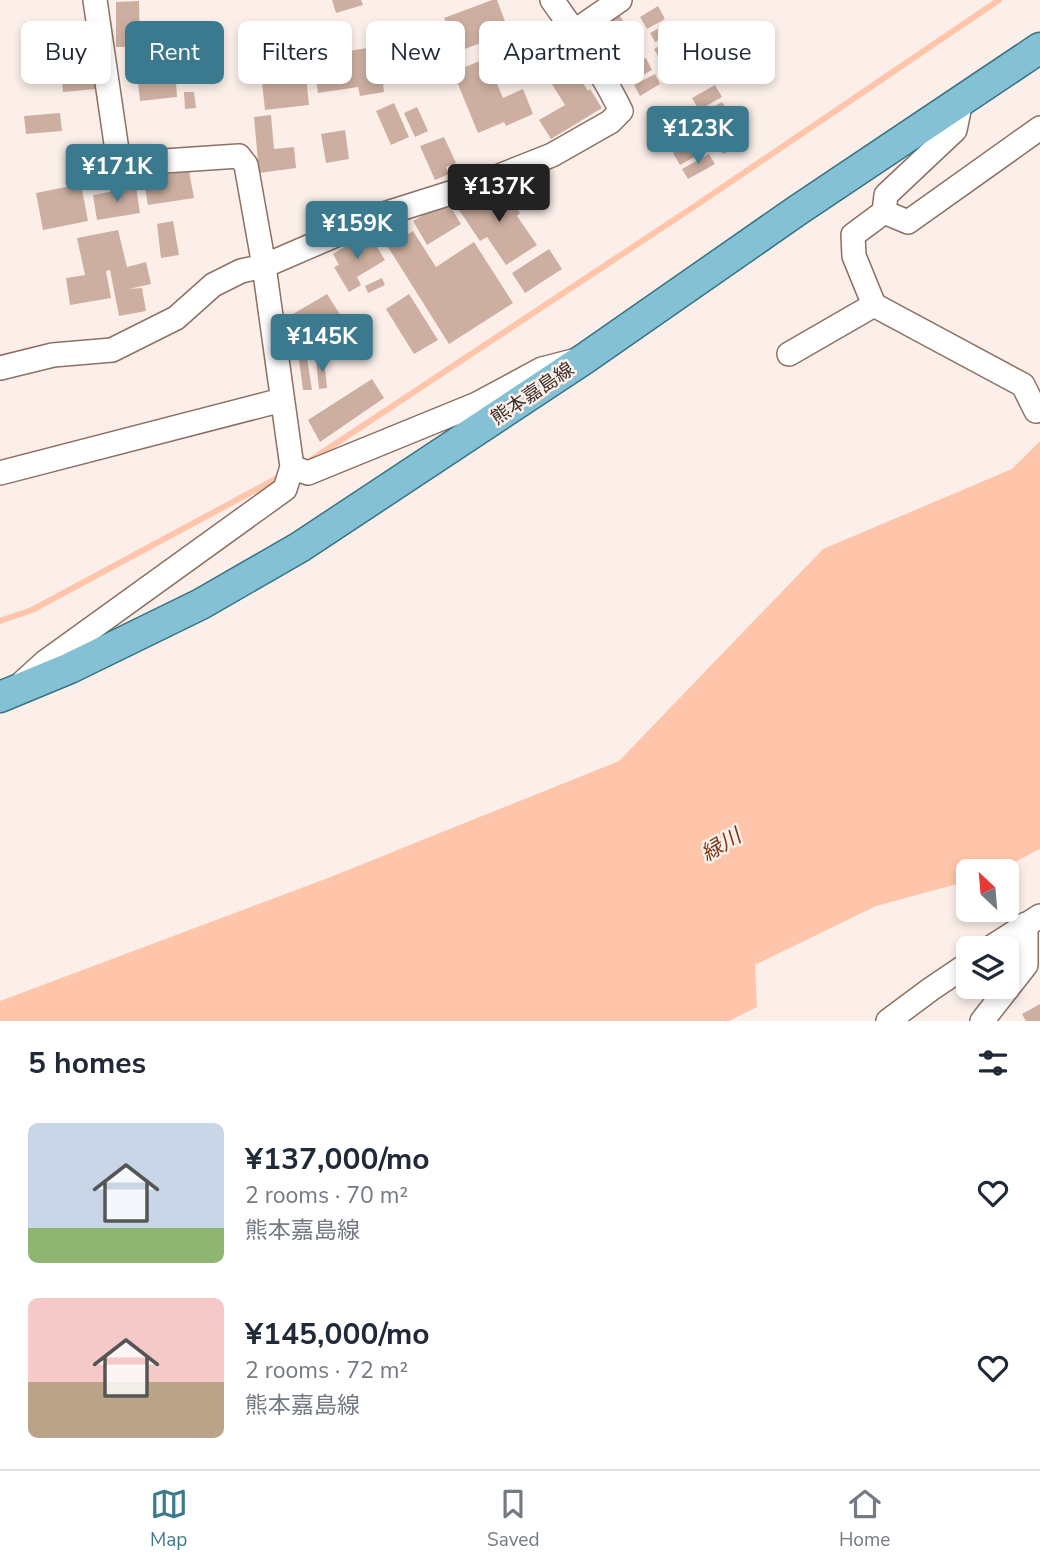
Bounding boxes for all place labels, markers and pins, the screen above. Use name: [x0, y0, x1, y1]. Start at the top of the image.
pin: ¥123K: [649, 106, 747, 166]
pin: ¥171K: [68, 144, 166, 204]
pin: ¥137K: [450, 164, 548, 224]
pin: ¥159K: [308, 202, 406, 261]
pin: ¥145K: [273, 314, 371, 374]

